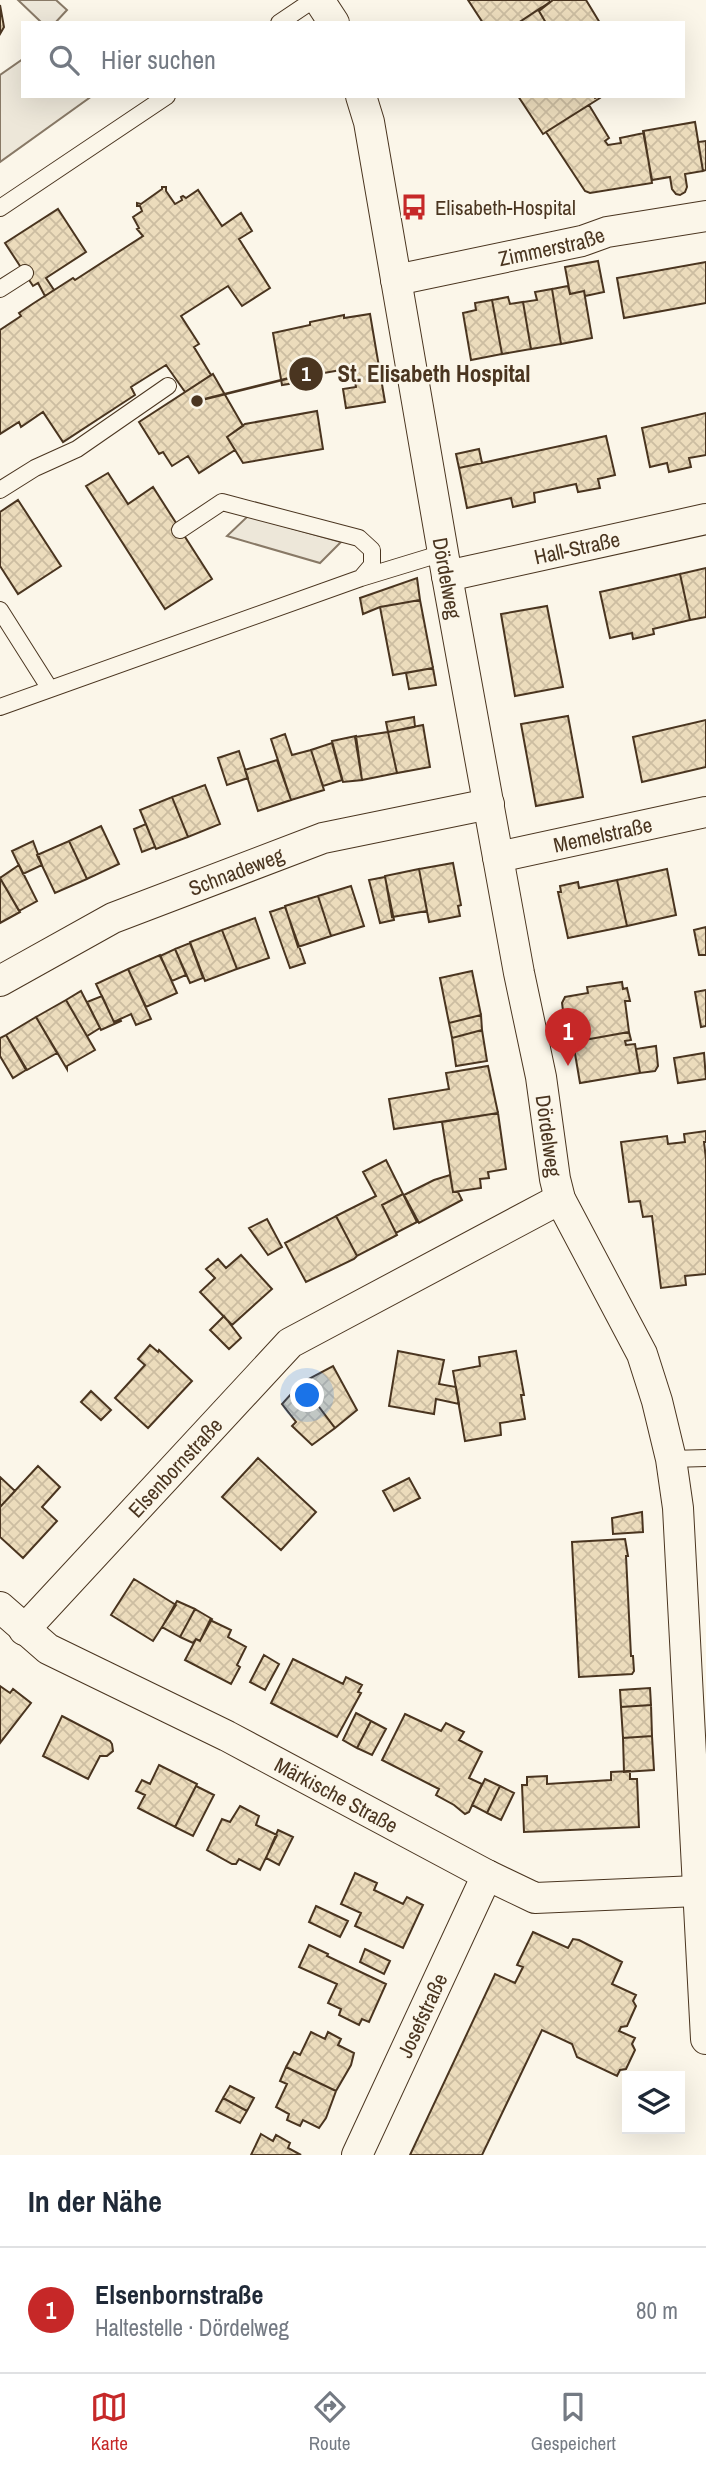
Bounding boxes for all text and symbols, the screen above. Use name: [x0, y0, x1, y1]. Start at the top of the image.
search box: [21, 21, 685, 98]
icon: search: [45, 41, 83, 79]
text: Hier suchen: [101, 42, 216, 77]
bus stop icon: Elisabeth-Hospital: [399, 192, 429, 222]
place label: Elisabeth-Hospital: [435, 193, 576, 222]
street label: Zimmerstraße: [496, 220, 609, 273]
callout: St. Elisabeth Hospital: [289, 352, 545, 396]
text: St. Elisabeth Hospital: [338, 358, 530, 389]
text: 1: [301, 359, 311, 388]
street label: Hall-Straße: [531, 524, 623, 571]
street label: Dördelweg: [426, 535, 469, 622]
street label: Memelstraße: [550, 810, 655, 859]
street label: Schnadeweg: [184, 840, 288, 902]
pin: 1: [545, 1008, 591, 1066]
street label: Dördelweg: [529, 1093, 569, 1179]
your location: [290, 1378, 324, 1412]
street label: Elsenbornstraße: [121, 1411, 229, 1523]
street label: Märkische Straße: [270, 1750, 403, 1839]
street label: Josefstraße: [390, 1968, 454, 2062]
map controls: [622, 2071, 685, 2134]
button: layers: [622, 2071, 685, 2134]
text: In der Nähe: [28, 2181, 162, 2221]
text: Elsenbornstraße: [95, 2277, 263, 2312]
text: 1: [46, 2295, 56, 2326]
text: 80 m: [636, 2295, 678, 2326]
text: Haltestelle · Dördelweg: [95, 2312, 289, 2343]
tab: Karte: [90, 2388, 128, 2456]
tab: Route: [309, 2388, 350, 2456]
tab: Gespeichert: [531, 2388, 616, 2456]

